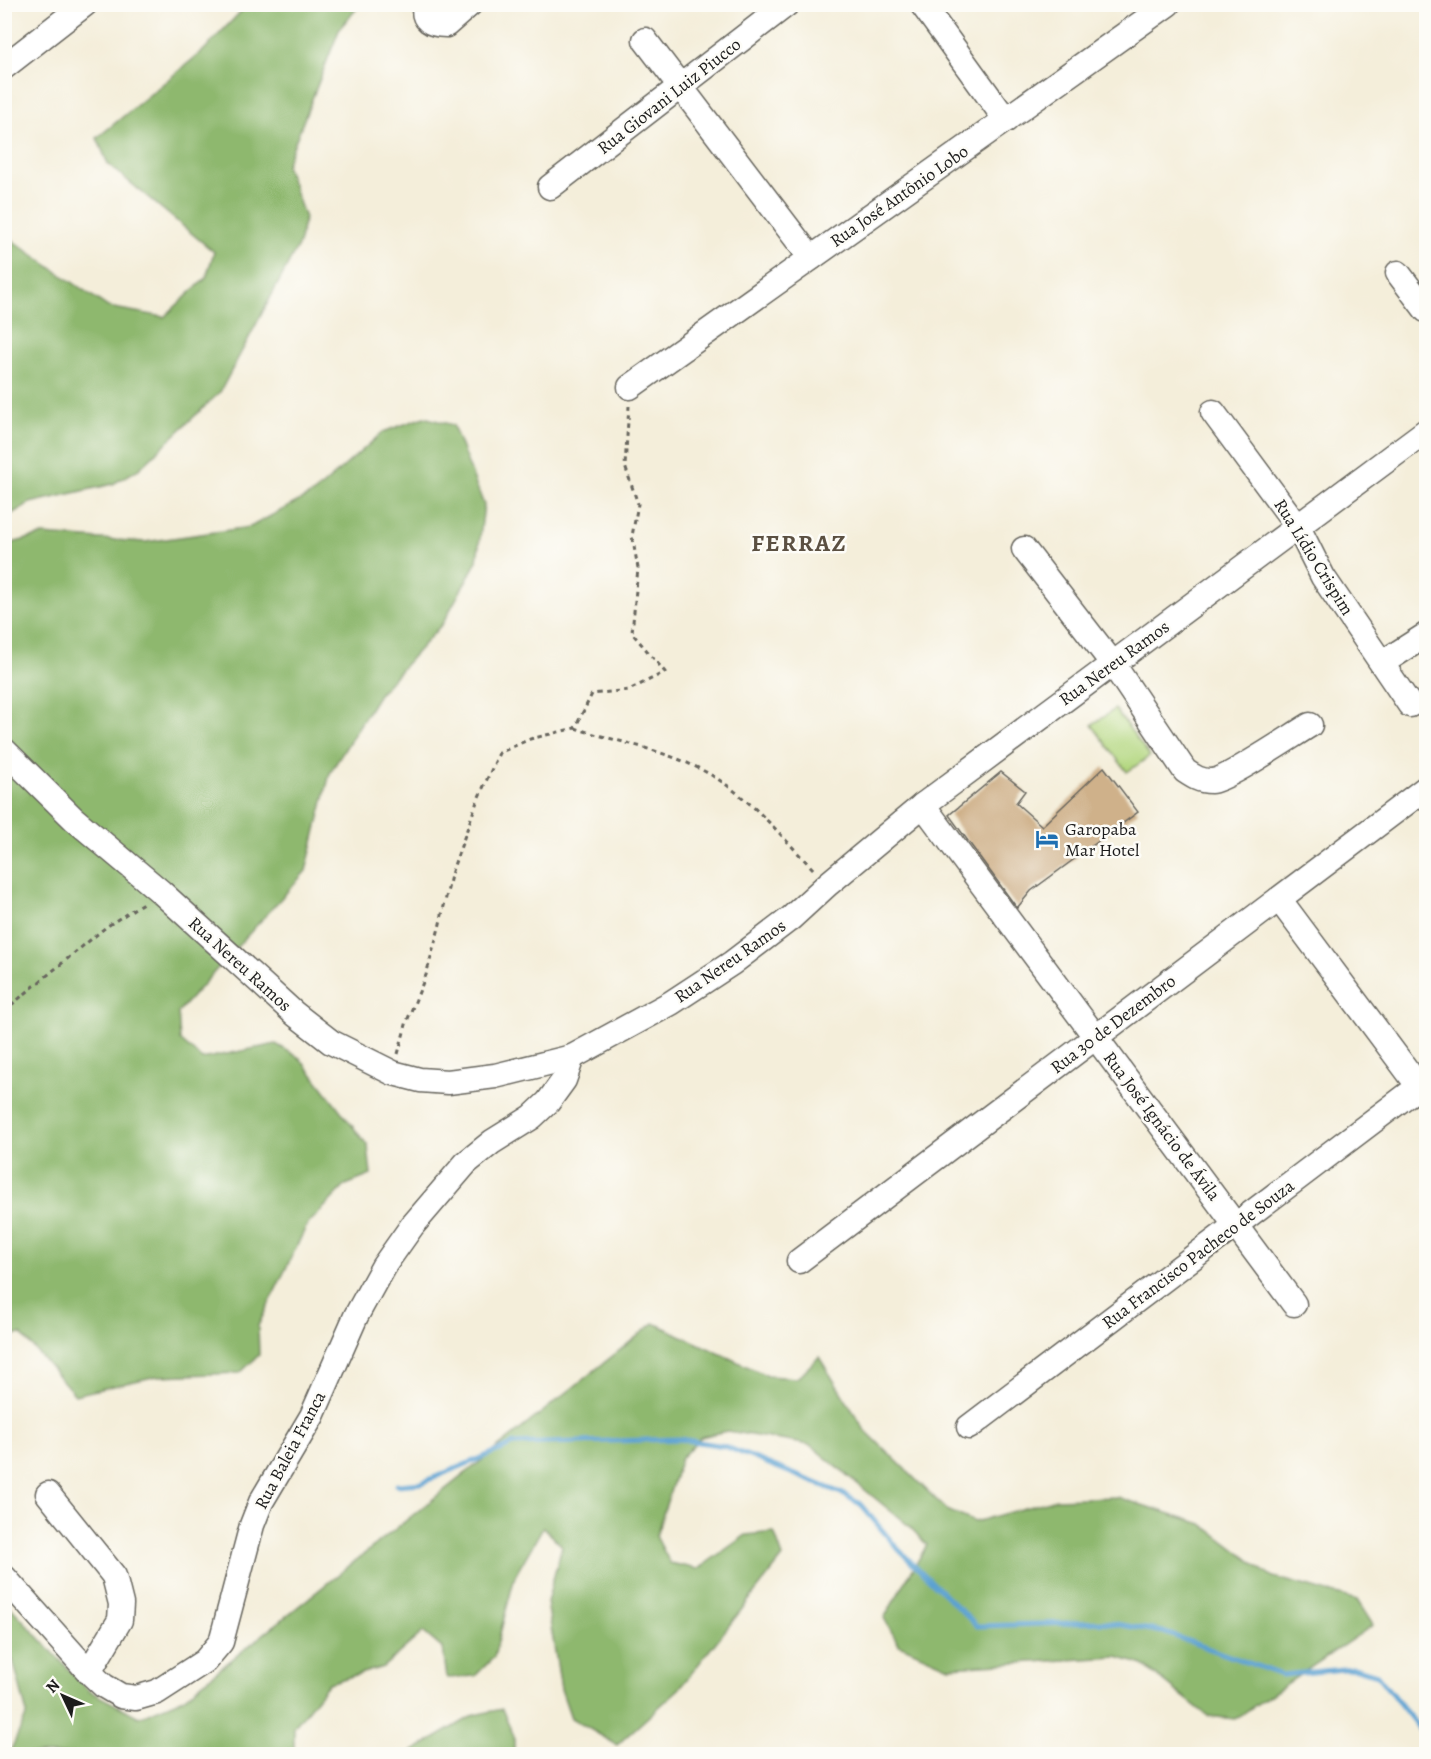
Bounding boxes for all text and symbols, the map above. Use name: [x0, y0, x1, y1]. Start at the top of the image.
street label: Rua Giovani Luiz Piucco: [592, 32, 746, 160]
street label: Rua José Antônio Lobo: [825, 139, 973, 253]
street label: Rua Lídio Crispim: [1269, 494, 1360, 620]
district label: FERRAZ: [751, 527, 847, 559]
street label: Rua Nereu Ramos: [1054, 615, 1174, 711]
place label: Garopaba Mar Hotel: [1065, 817, 1140, 862]
hotel icon: Garopaba Mar Hotel: [1034, 826, 1060, 852]
street label: Rua Nereu Ramos: [183, 911, 297, 1017]
street label: Rua Nereu Ramos: [669, 914, 791, 1008]
street label: Rua 30 de Dezembro: [1045, 969, 1181, 1079]
street label: Rua José Ignácio de Ávila: [1098, 1046, 1226, 1206]
street label: Rua Francisco Pacheco de Souza: [1097, 1173, 1299, 1334]
street label: Rua Baleia Franca: [249, 1386, 331, 1513]
north arrow: [33, 1666, 93, 1726]
text: N: [41, 1674, 65, 1698]

